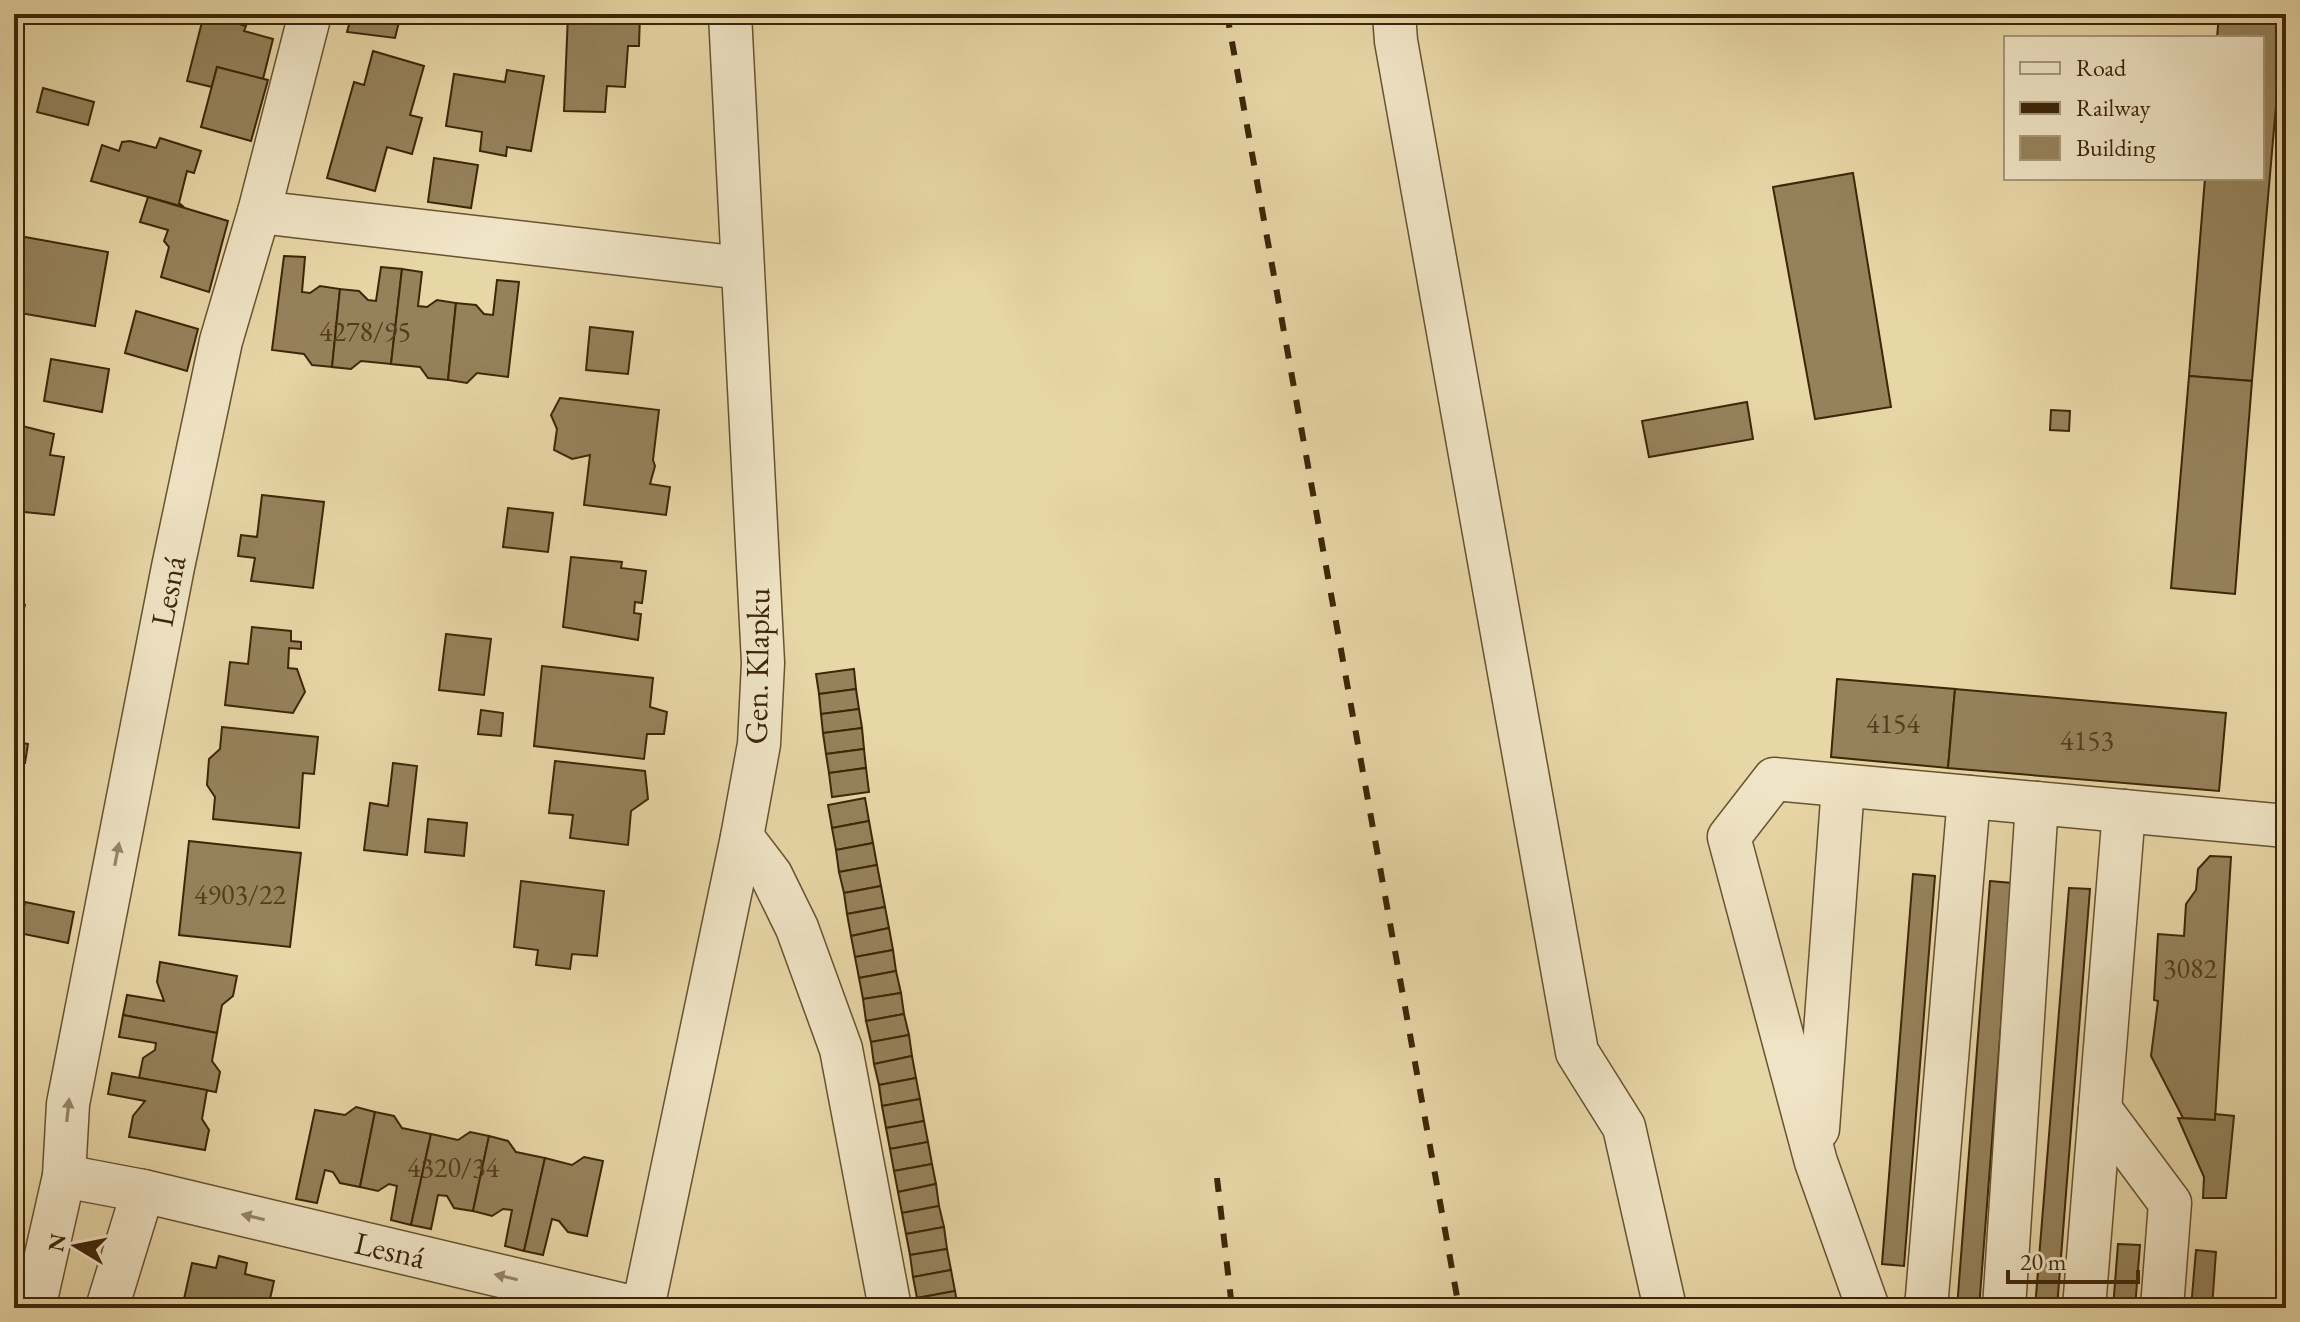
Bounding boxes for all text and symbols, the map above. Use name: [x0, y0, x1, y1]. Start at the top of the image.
legend: [2004, 36, 2264, 180]
text: Road: [2076, 52, 2127, 83]
text: Railway: [2076, 92, 2151, 123]
text: Building: [2076, 132, 2156, 163]
house number: 4278/95: [319, 313, 411, 349]
street label: Lesná: [141, 552, 195, 630]
street label: Gen. Klapku: [735, 587, 779, 745]
house number: 4154: [1866, 705, 1920, 741]
house number: 4153: [2060, 722, 2114, 758]
one-way arrow: [111, 842, 123, 867]
house number: 4903/22: [194, 876, 286, 912]
house number: 3082: [2163, 950, 2217, 986]
one-way arrow: [62, 1097, 75, 1122]
house number: 4320/34: [407, 1149, 499, 1185]
north arrow: [36, 1206, 116, 1286]
one-way arrow: [240, 1211, 265, 1223]
street label: Lesná: [351, 1222, 430, 1279]
text: N: [41, 1231, 73, 1254]
scale bar: [2008, 1234, 2138, 1284]
text: 20 m: [2020, 1246, 2067, 1277]
one-way arrow: [493, 1270, 518, 1283]

